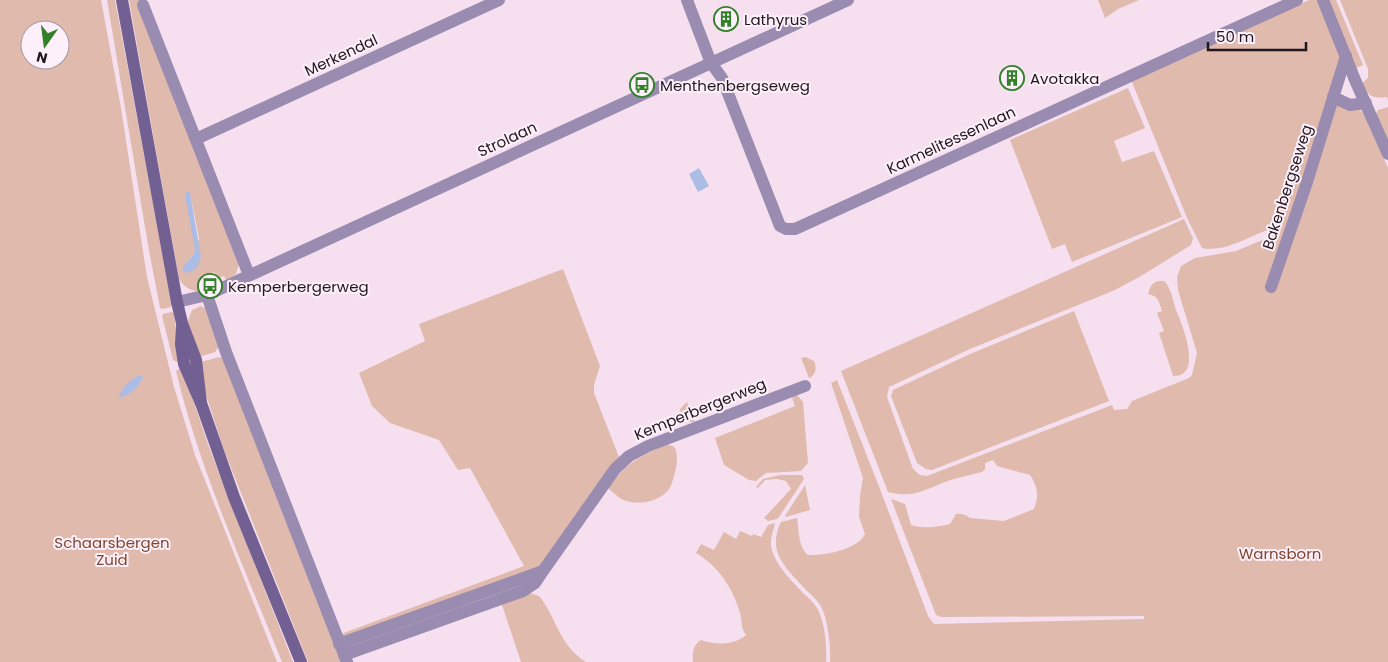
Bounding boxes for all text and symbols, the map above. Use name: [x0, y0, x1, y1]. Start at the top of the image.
building icon: Lathyrus: [713, 6, 739, 32]
place label: Lathyrus: [744, 9, 807, 30]
north arrow: [20, 20, 70, 70]
scale bar: [1208, 20, 1306, 52]
text: 50 m: [1216, 26, 1254, 47]
street label: Merkendal: [301, 29, 381, 81]
text: N: [34, 47, 49, 69]
building icon: Avotakka: [999, 65, 1025, 91]
place label: Avotakka: [1030, 68, 1099, 89]
bus stop icon: Menthenbergseweg: [629, 72, 655, 98]
place label: Menthenbergseweg: [660, 75, 810, 96]
street label: Karmelitessenlaan: [883, 101, 1019, 179]
street label: Strolaan: [474, 116, 540, 162]
street label: Bakenbergseweg: [1257, 122, 1317, 252]
bus stop icon: Kemperbergerweg: [197, 273, 223, 299]
place label: Kemperbergerweg: [228, 276, 369, 297]
street label: Kemperbergerweg: [631, 373, 769, 445]
park label: Schaarsbergen Zuid: [54, 532, 170, 570]
park label: Warnsborn: [1239, 543, 1321, 564]

